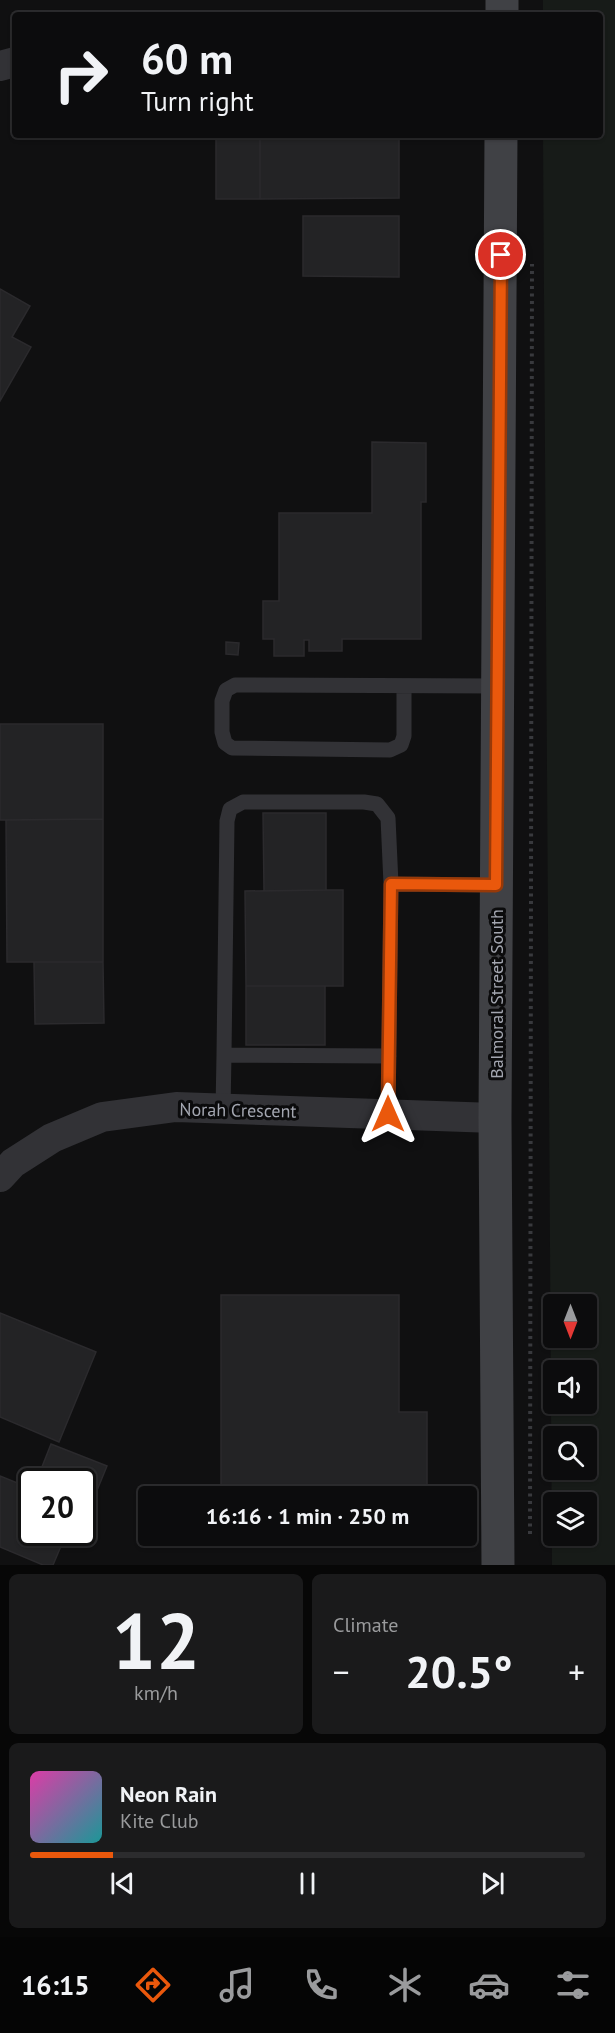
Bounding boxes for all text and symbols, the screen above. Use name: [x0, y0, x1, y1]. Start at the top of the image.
text: 60 m: [141, 31, 233, 86]
icon: right: [42, 36, 120, 114]
text: Turn right: [141, 84, 254, 118]
pin: [475, 229, 526, 280]
icon: arrive: [484, 238, 517, 271]
street label: Balmoral Street South: [485, 909, 508, 1079]
position arrow: [356, 1082, 420, 1146]
street label: Norah Crescent: [179, 1097, 297, 1123]
north arrow: [543, 1294, 597, 1348]
map controls: [543, 1294, 597, 1546]
button: sound: [543, 1360, 597, 1414]
button: search: [543, 1426, 597, 1480]
speed limit sign: 20: [18, 1468, 96, 1546]
button: layers: [543, 1492, 597, 1546]
text: 16:16 · 1 min · 250 m: [206, 1502, 409, 1530]
text: 12: [112, 1590, 200, 1691]
text: Climate: [333, 1612, 399, 1638]
text: 20.5°: [405, 1642, 513, 1700]
text: −: [333, 1650, 350, 1693]
text: +: [568, 1650, 585, 1693]
text: km/h: [134, 1680, 178, 1706]
text: Neon Rain: [120, 1780, 217, 1808]
text: Kite Club: [120, 1808, 198, 1834]
icon: previous: [106, 1867, 139, 1900]
icon: pause: [291, 1867, 324, 1900]
icon: next: [476, 1867, 509, 1900]
icon: directions: [132, 1964, 174, 2006]
icon: music: [216, 1964, 258, 2006]
icon: phone: [300, 1964, 342, 2006]
icon: climate: [384, 1964, 426, 2006]
icon: car: [468, 1964, 510, 2006]
icon: filters: [552, 1964, 594, 2006]
text: 16:15: [21, 1968, 90, 2002]

